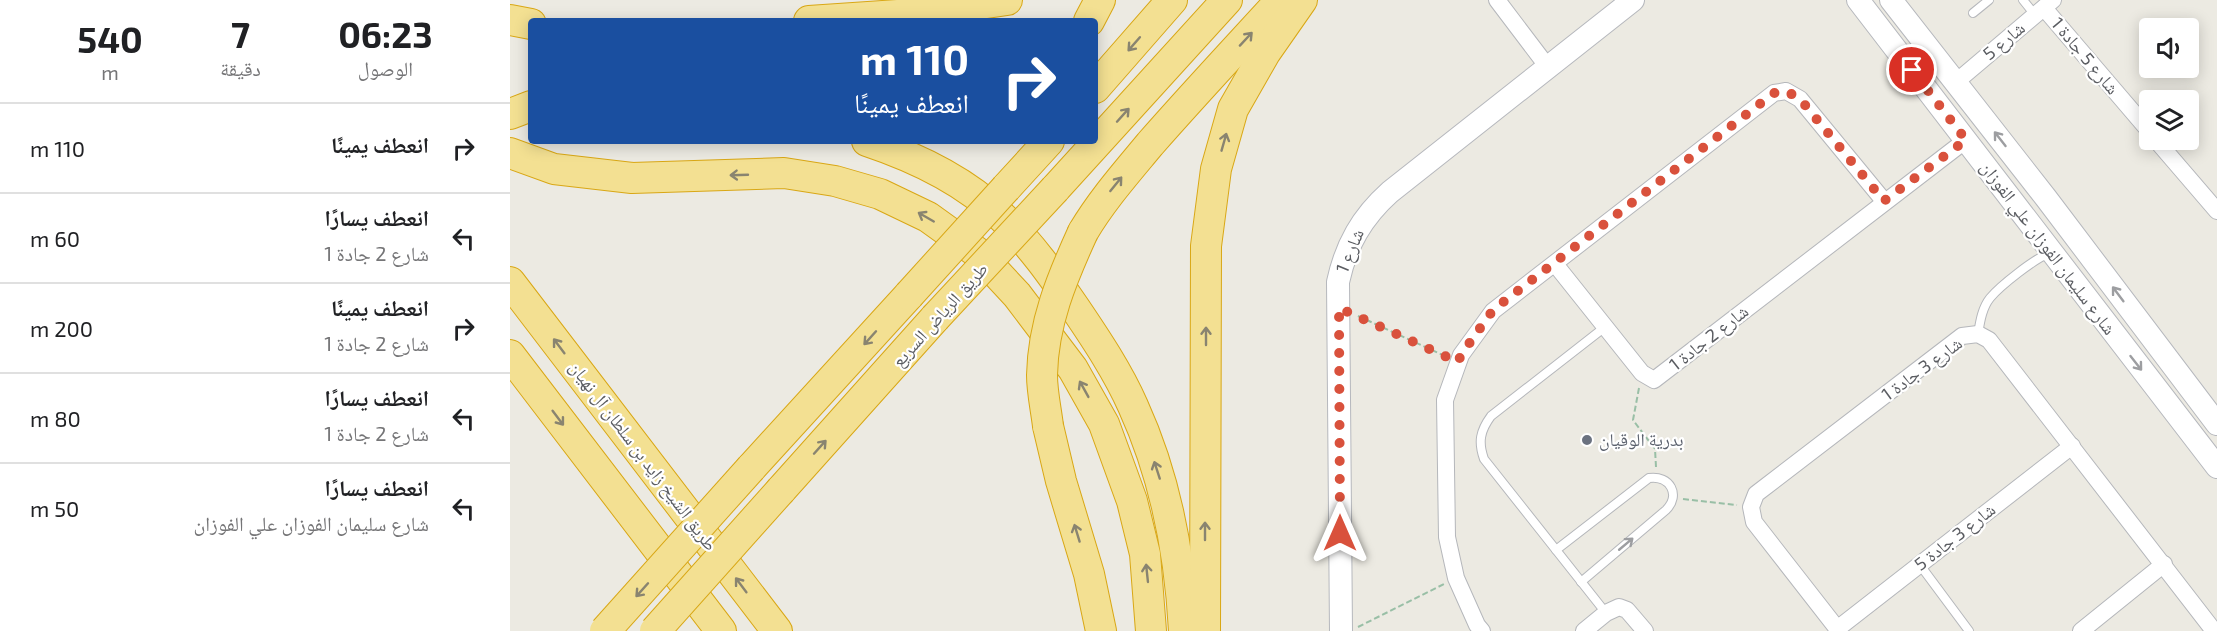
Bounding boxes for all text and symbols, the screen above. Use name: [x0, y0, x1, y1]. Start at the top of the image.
text: 7: [231, 12, 250, 55]
text: 06:23: [338, 12, 433, 55]
street label: شارع 5 جادة 1: [2046, 12, 2124, 99]
street label: شارع 5: [1978, 16, 2029, 65]
text: 540: [77, 17, 143, 60]
map controls: [2139, 18, 2199, 150]
button: sound: [2139, 18, 2199, 78]
one-way arrow: [1239, 31, 1253, 46]
text: 110 m: [860, 33, 969, 83]
one-way arrow: [1127, 36, 1141, 51]
icon: right: [990, 42, 1068, 120]
pin: [1886, 44, 1937, 95]
icon: arrive: [1895, 53, 1928, 86]
text: دقيقة: [220, 56, 261, 80]
text: الوصول: [358, 56, 413, 80]
text: m: [101, 60, 119, 84]
text: انعطف يمينًا: [854, 86, 969, 118]
button: layers: [2139, 90, 2199, 150]
one-way arrow: [1116, 108, 1130, 123]
text: انعطف يمينًا: [331, 131, 429, 157]
one-way arrow: [1993, 131, 2006, 147]
icon: right: [447, 132, 480, 165]
one-way arrow: [1219, 133, 1230, 152]
text: 110 m: [30, 135, 85, 161]
street label: شارع سليمان الفوزان علي الفوزان: [1973, 156, 2121, 341]
one-way arrow: [729, 169, 749, 180]
one-way arrow: [1110, 177, 1123, 193]
text: انعطف يسارًا: [324, 204, 429, 230]
one-way arrow: [918, 210, 935, 222]
icon: left: [447, 222, 480, 255]
text: 60 m: [30, 225, 80, 251]
street label: شارع 1: [1330, 225, 1369, 276]
text: شارع 2 جادة 1: [324, 241, 429, 265]
street label: طريق الرياض السريع: [887, 258, 993, 372]
one-way arrow: [2112, 286, 2124, 302]
text: انعطف يمينًا: [331, 294, 429, 320]
street label: شارع 2 جادة 1: [1664, 299, 1753, 376]
icon: right: [447, 312, 480, 345]
text: 200 m: [30, 315, 93, 341]
one-way arrow: [1200, 326, 1212, 346]
one-way arrow: [863, 330, 877, 345]
text: شارع 2 جادة 1: [324, 331, 429, 355]
street label: شارع 3 جادة 1: [1877, 332, 1967, 406]
one-way arrow: [553, 338, 566, 354]
one-way arrow: [2130, 355, 2143, 371]
street label: طريق الشيخ زايد بن سلطان آل نهيان: [564, 356, 722, 556]
one-way arrow: [1078, 381, 1090, 398]
text: انعطف يسارًا: [324, 384, 429, 410]
icon: left: [447, 402, 480, 435]
text: 80 m: [30, 405, 81, 431]
one-way arrow: [552, 410, 565, 426]
text: شارع 2 جادة 1: [324, 421, 429, 445]
place label: بدرية الوقيان: [1599, 428, 1683, 451]
marker: بدرية الوقيان: [1580, 433, 1594, 447]
one-way arrow: [813, 440, 827, 455]
one-way arrow: [1151, 461, 1162, 480]
text: انعطف يسارًا: [324, 474, 429, 500]
icon: left: [447, 492, 480, 525]
text: 50 m: [30, 495, 79, 521]
street label: شارع 3 جادة 5: [1909, 498, 2000, 575]
position arrow: [1308, 501, 1372, 565]
text: شارع سليمان الفوزان علي الفوزان: [194, 511, 429, 535]
one-way arrow: [1199, 521, 1211, 541]
one-way arrow: [1071, 524, 1082, 543]
one-way arrow: [1618, 538, 1634, 551]
one-way arrow: [1141, 563, 1152, 583]
one-way arrow: [735, 577, 748, 593]
one-way arrow: [635, 582, 649, 597]

